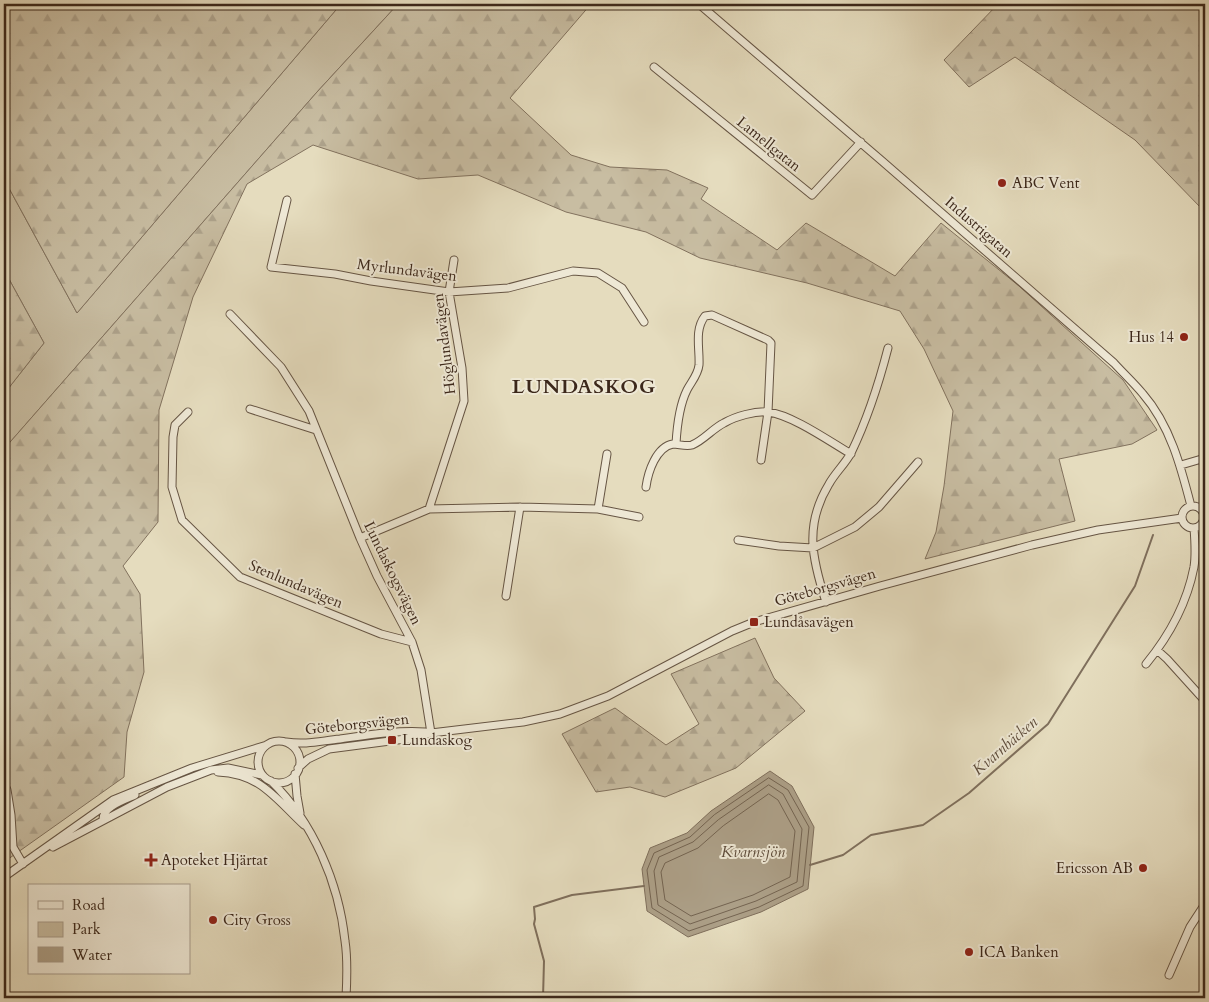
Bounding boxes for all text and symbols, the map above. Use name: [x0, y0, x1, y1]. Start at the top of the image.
street label: Lamellgatan: [733, 112, 806, 176]
place label: ABC Vent: [1012, 173, 1080, 193]
marker: ABC Vent: [996, 177, 1008, 189]
street label: Industrigatan: [941, 192, 1018, 262]
street label: Myrlundavägen: [356, 254, 459, 286]
street label: Höglundavägen: [428, 292, 460, 396]
place label: Hus 14: [1129, 327, 1174, 347]
marker: Hus 14: [1178, 331, 1190, 343]
district label: LUNDASKOG: [512, 373, 656, 400]
street label: Lundaskogsvägen: [359, 518, 427, 629]
street label: Stenlundavägen: [246, 555, 347, 613]
street label: Göteborgsvägen: [772, 563, 878, 611]
place label: Lundåsavägen: [764, 612, 854, 632]
marker: Lundåsavägen: [748, 616, 760, 628]
street label: Göteborgsvägen: [304, 709, 410, 739]
water label: Kvarnbäcken: [968, 711, 1043, 781]
place label: Lundaskog: [402, 730, 472, 750]
marker: Lundaskog: [386, 734, 398, 746]
water label: Kvarnsjön: [721, 841, 785, 863]
place label: Apoteket Hjärtat: [161, 850, 268, 870]
marker: Apoteket Hjärtat: [145, 854, 157, 866]
place label: Ericsson AB: [1056, 858, 1133, 878]
marker: Ericsson AB: [1137, 862, 1149, 874]
legend: [28, 884, 190, 974]
text: Road: [72, 895, 105, 915]
place label: City Gross: [223, 910, 291, 930]
marker: City Gross: [207, 914, 219, 926]
text: Park: [72, 919, 101, 939]
place label: ICA Banken: [979, 942, 1059, 962]
text: Water: [71, 945, 113, 965]
marker: ICA Banken: [963, 946, 975, 958]

